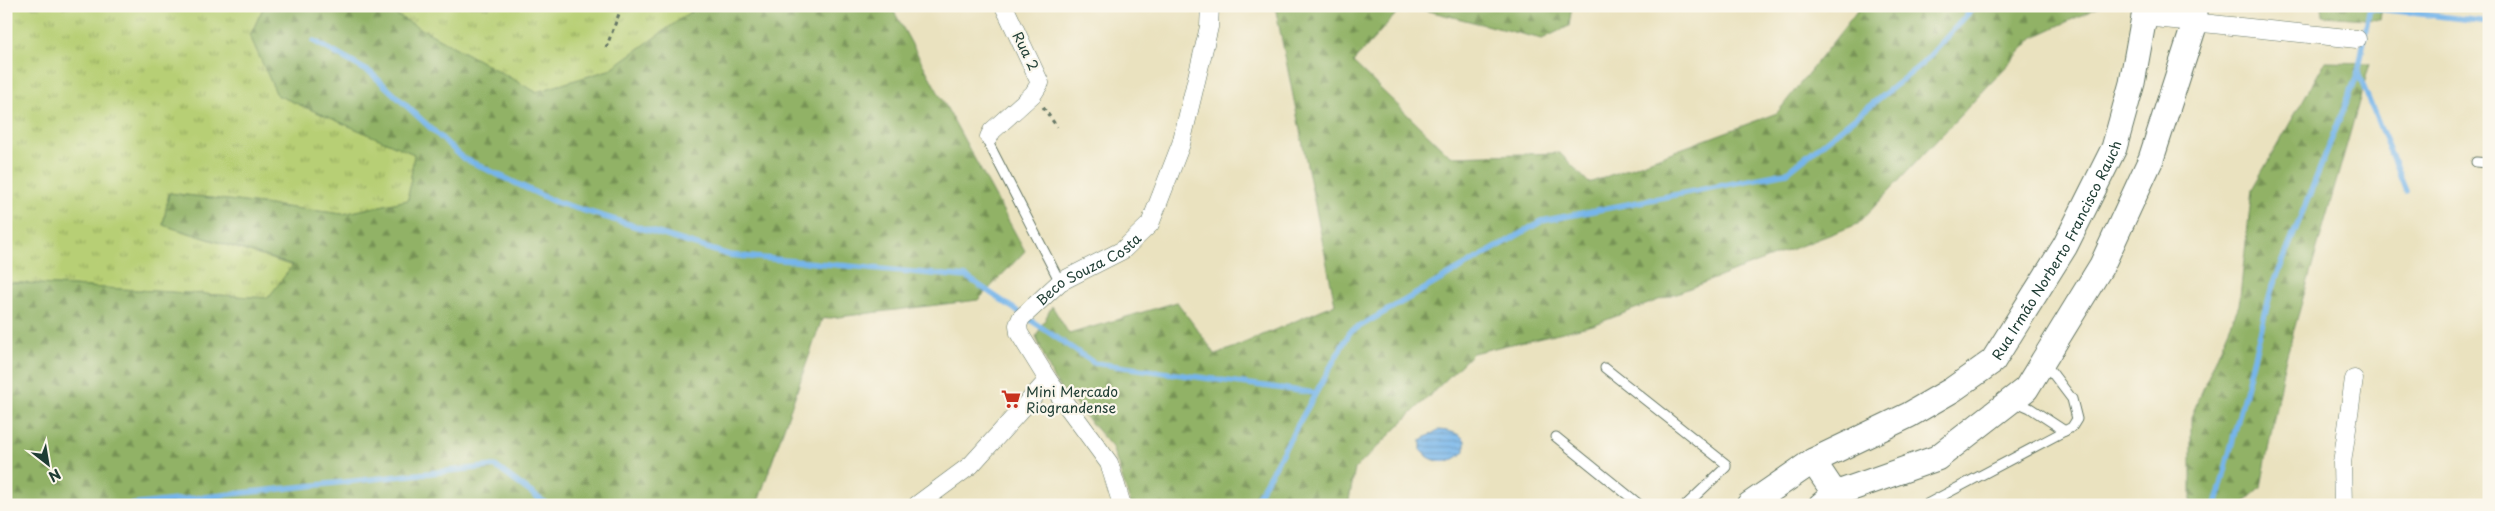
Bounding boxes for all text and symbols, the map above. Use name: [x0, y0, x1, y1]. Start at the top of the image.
street label: Rua 2: [1008, 28, 1044, 74]
street label: Rua Irmão Norberto Francisco Rauch: [1986, 138, 2126, 364]
street label: Beco Souza Costa: [1031, 228, 1146, 310]
place label: Mini Mercado Riograndense: [1026, 381, 1118, 418]
supermarket icon: Mini Mercado Riograndense: [1000, 388, 1022, 410]
north arrow: [22, 438, 72, 488]
text: N: [45, 464, 65, 487]

